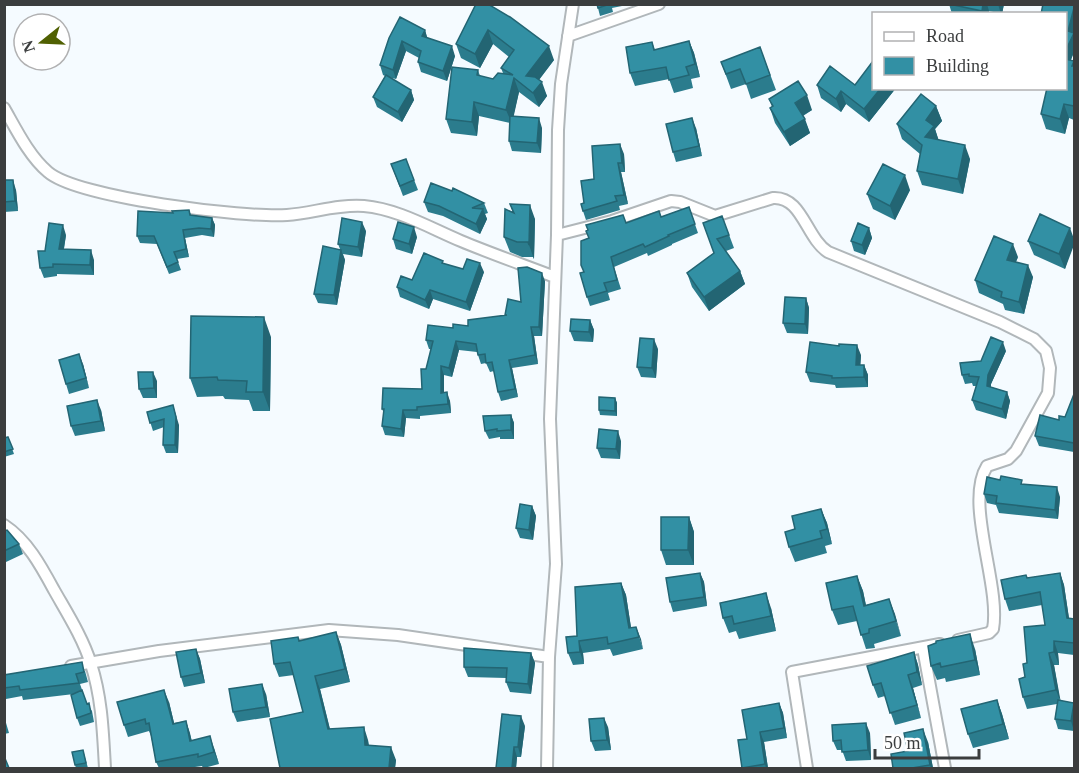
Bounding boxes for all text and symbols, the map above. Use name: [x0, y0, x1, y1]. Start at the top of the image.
north arrow: [12, 12, 72, 72]
legend: [872, 12, 1067, 90]
text: Road: [926, 26, 964, 46]
text: N: [18, 38, 38, 55]
text: Building: [926, 56, 989, 76]
scale bar: [875, 722, 978, 760]
text: 50 m: [884, 733, 921, 753]

